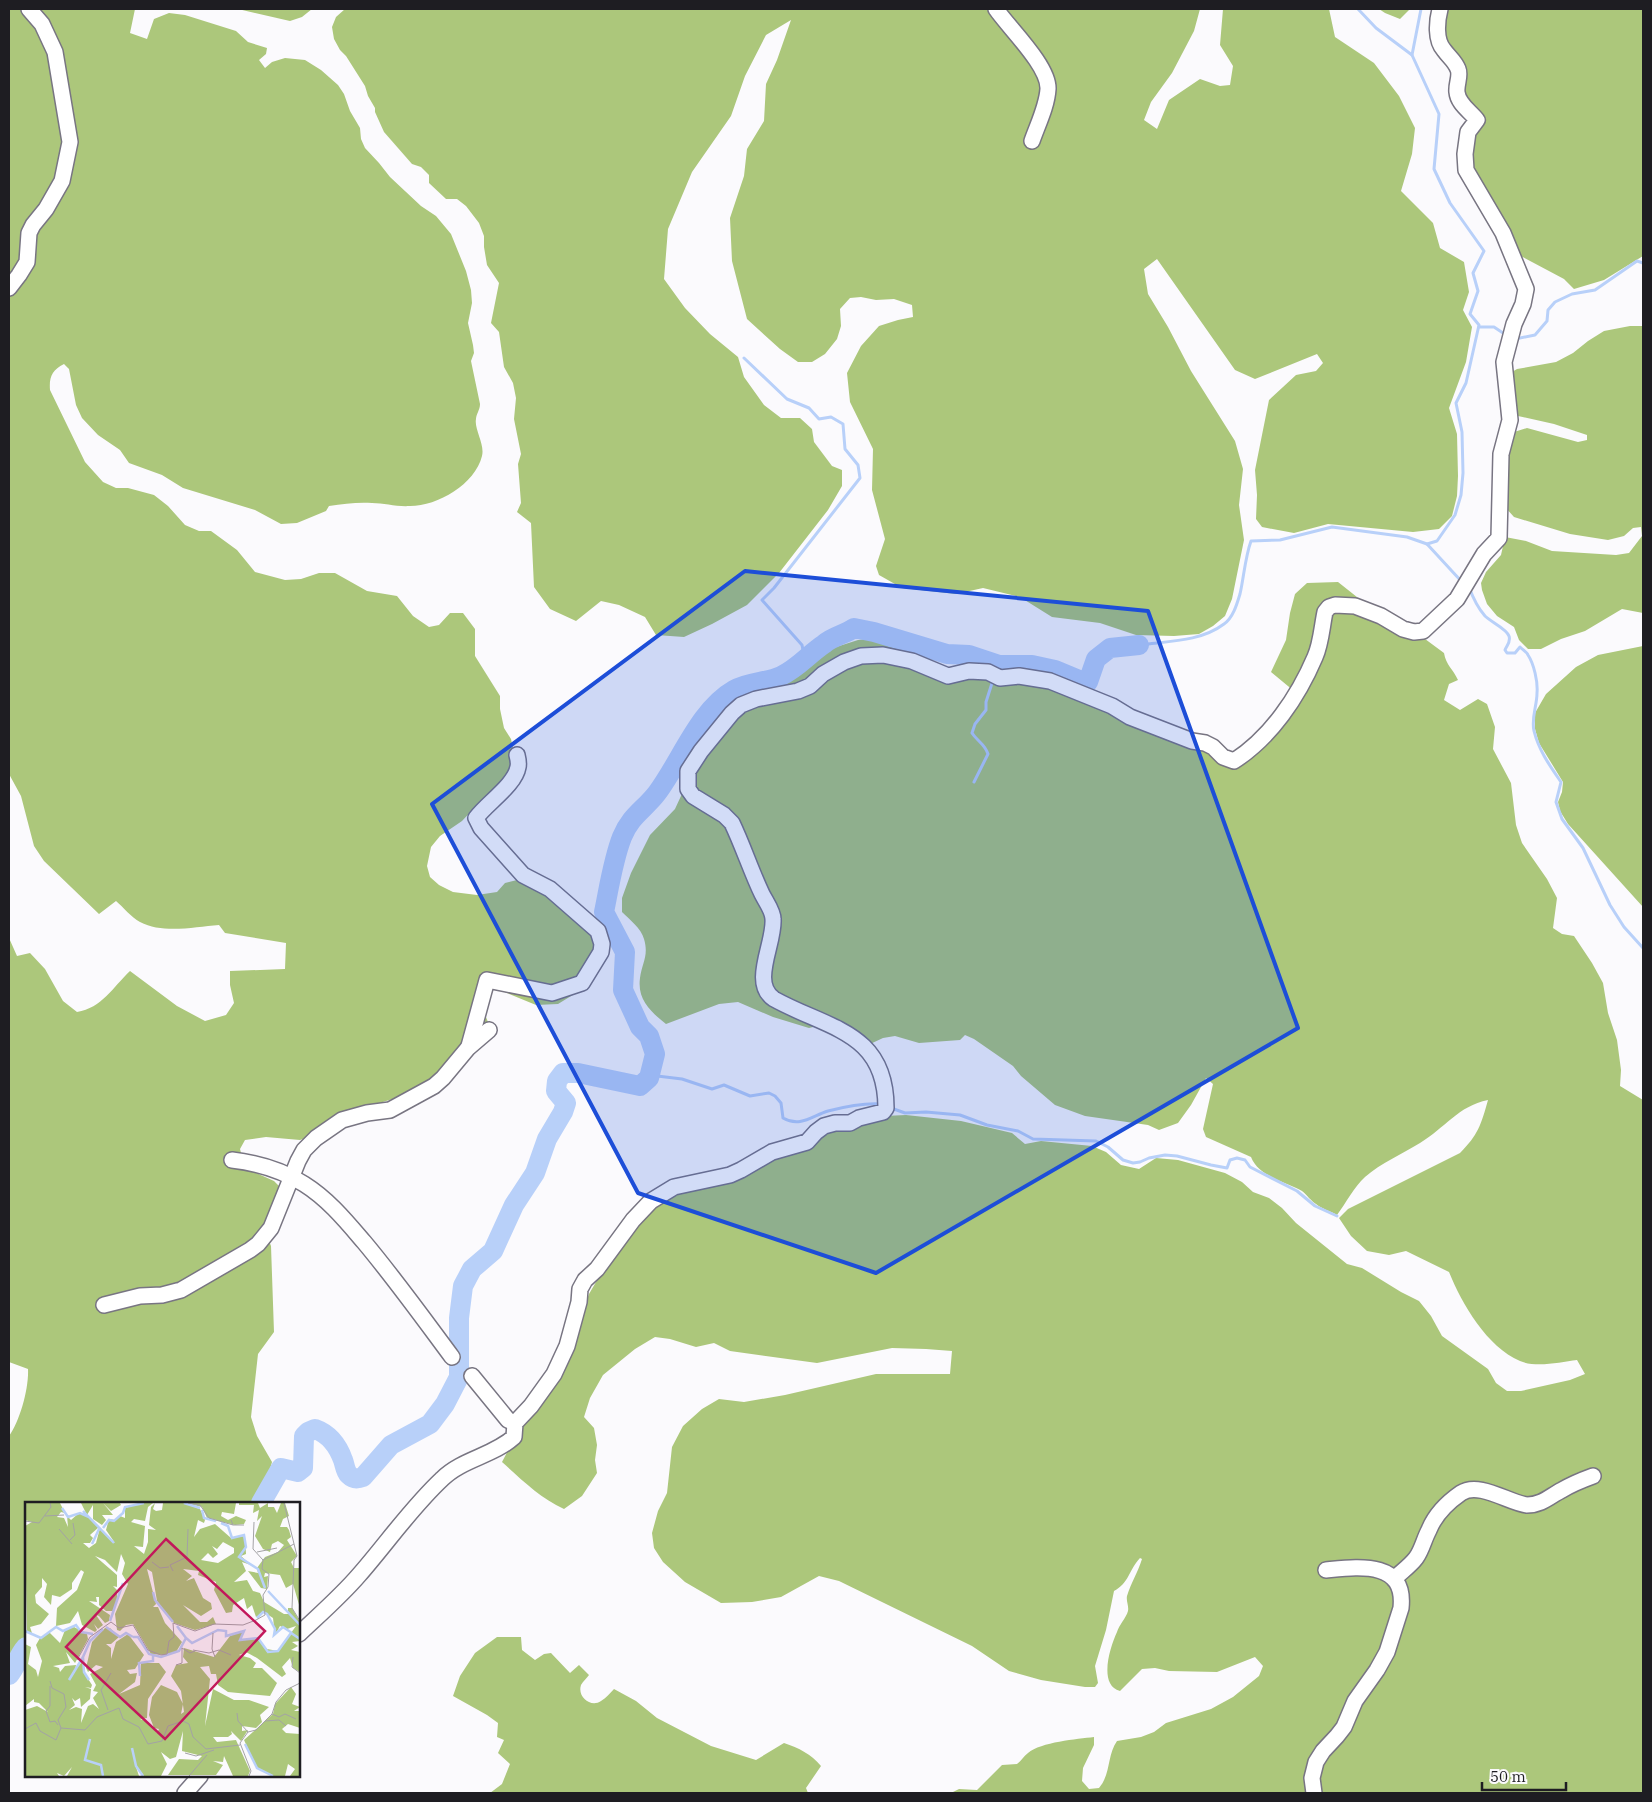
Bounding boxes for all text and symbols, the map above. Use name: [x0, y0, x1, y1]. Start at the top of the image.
inset map: [25, 1502, 300, 1777]
scale bar: [1482, 1760, 1566, 1792]
text: 50 m: [1490, 1767, 1526, 1786]

